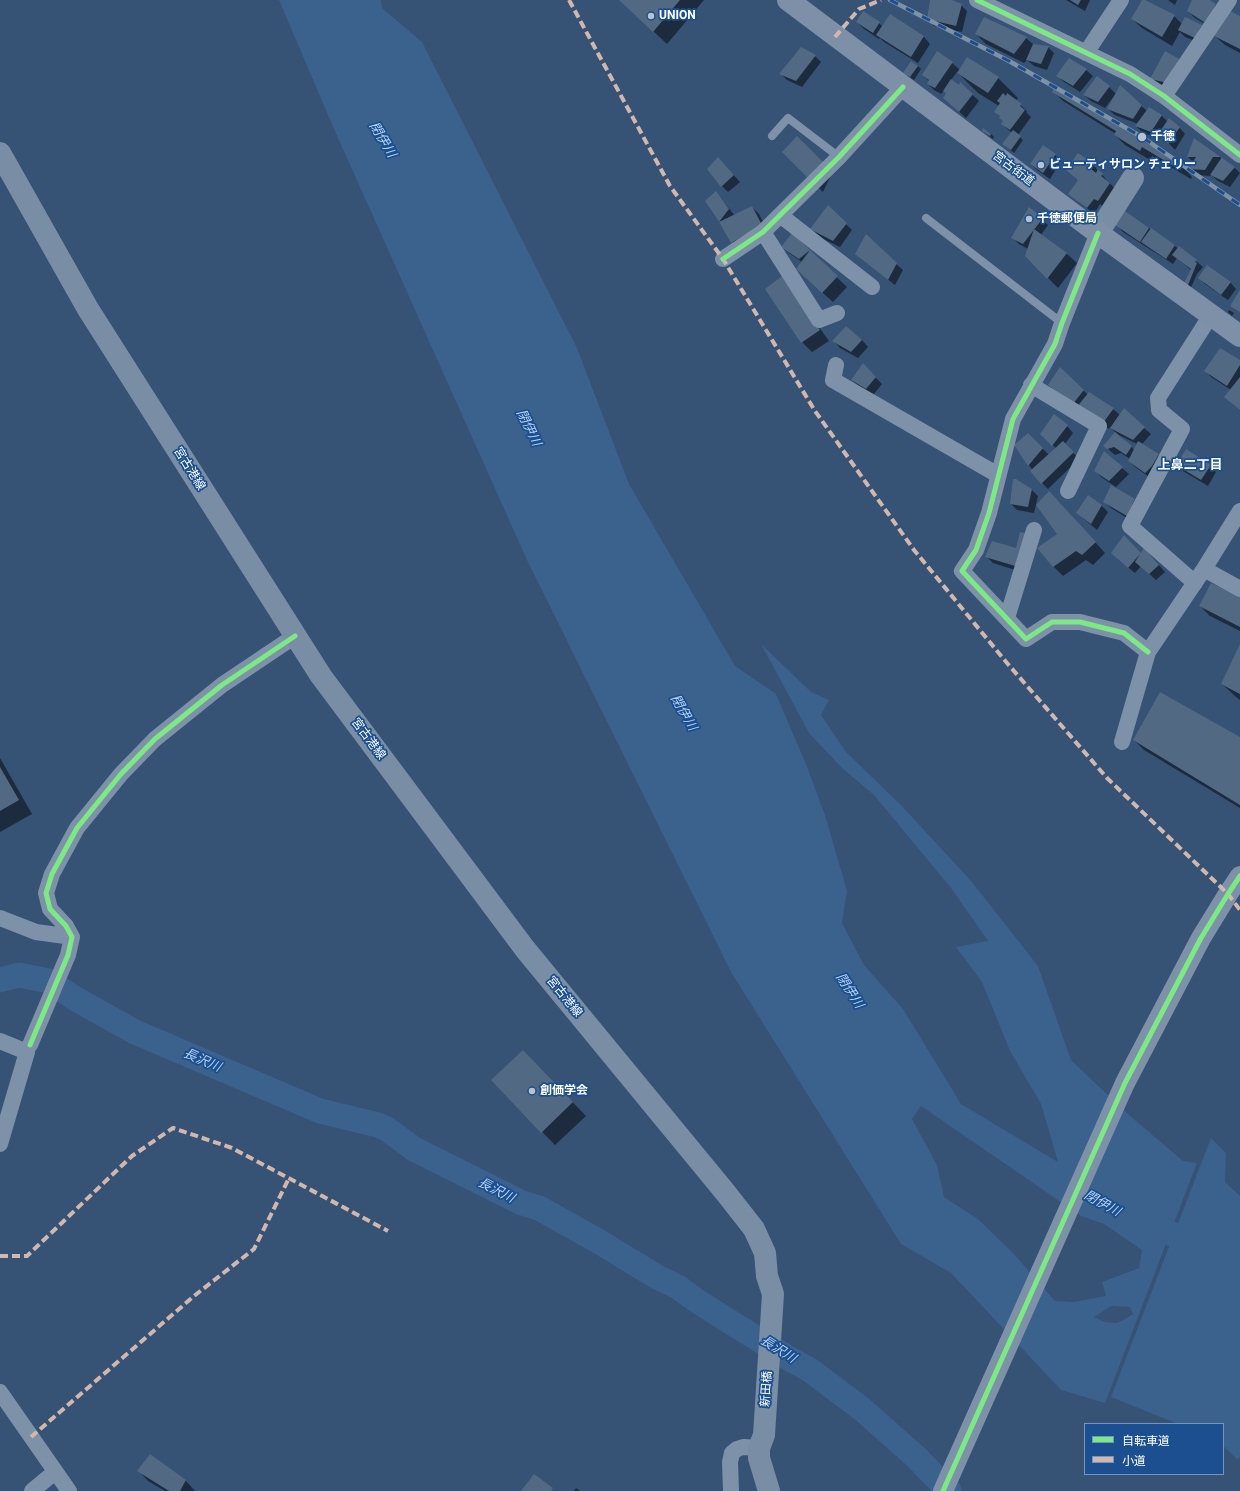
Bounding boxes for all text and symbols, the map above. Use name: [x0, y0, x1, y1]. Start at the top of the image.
place label: UNION: [659, 9, 696, 23]
marker: UNION: [646, 11, 656, 21]
water label: 閉伊川: [365, 119, 399, 161]
place label: 千徳: [1151, 130, 1175, 144]
marker: 千徳: [1136, 131, 1148, 143]
street label: 宮古街道: [989, 149, 1037, 189]
place label: ビューティサロン チェリー: [1049, 158, 1196, 172]
marker: ビューティサロン チェリー: [1036, 160, 1046, 170]
place label: 千徳郵便局: [1037, 212, 1097, 226]
marker: 千徳郵便局: [1024, 214, 1034, 224]
water label: 閉伊川: [512, 407, 544, 449]
street label: 宮古港線: [170, 445, 208, 493]
district label: 上鼻二丁目: [1158, 458, 1222, 474]
water label: 閉伊川: [666, 692, 700, 734]
street label: 宮古港線: [348, 715, 388, 763]
water label: 閉伊川: [832, 970, 866, 1012]
street label: 宮古港線: [543, 974, 585, 1020]
water label: 長沢川: [181, 1046, 223, 1076]
place label: 創価学会: [540, 1084, 588, 1098]
marker: 創価学会: [527, 1086, 537, 1096]
water label: 長沢川: [475, 1175, 517, 1207]
water label: 閉伊川: [1081, 1188, 1123, 1220]
water label: 長沢川: [757, 1333, 799, 1367]
street label: 新田橋: [759, 1371, 775, 1407]
legend: [1084, 1423, 1224, 1475]
text: 自転車道: [1122, 1434, 1170, 1448]
text: 小道: [1122, 1454, 1146, 1468]

